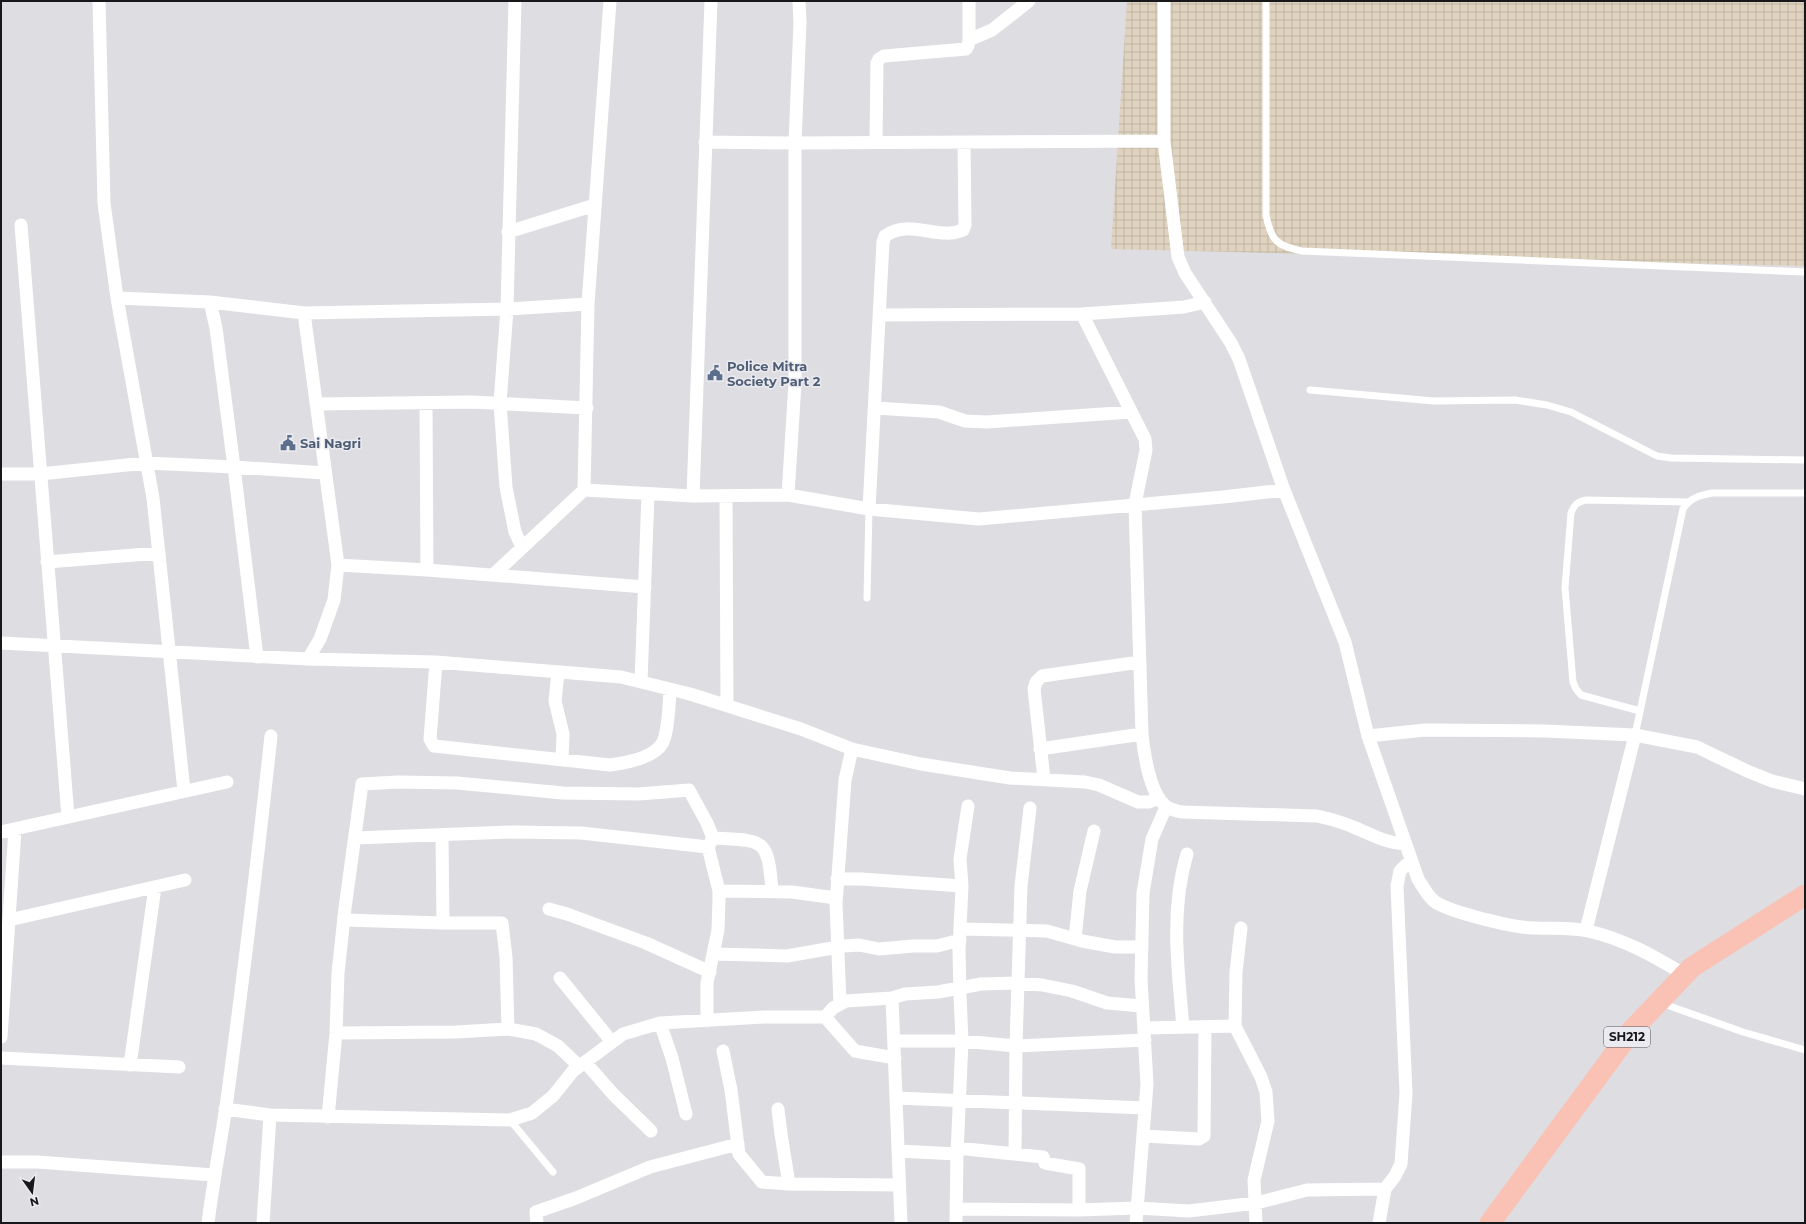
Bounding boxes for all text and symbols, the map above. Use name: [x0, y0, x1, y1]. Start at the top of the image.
place label: Police Mitra Society Part 2: [727, 358, 821, 389]
public building icon: Police Mitra Society Part 2: [706, 364, 724, 382]
public building icon: Sai Nagri: [279, 434, 297, 452]
place label: Sai Nagri: [300, 435, 361, 451]
road number: SH212: [1604, 1027, 1650, 1047]
north arrow: [12, 1172, 52, 1212]
text: N: [28, 1194, 40, 1210]

